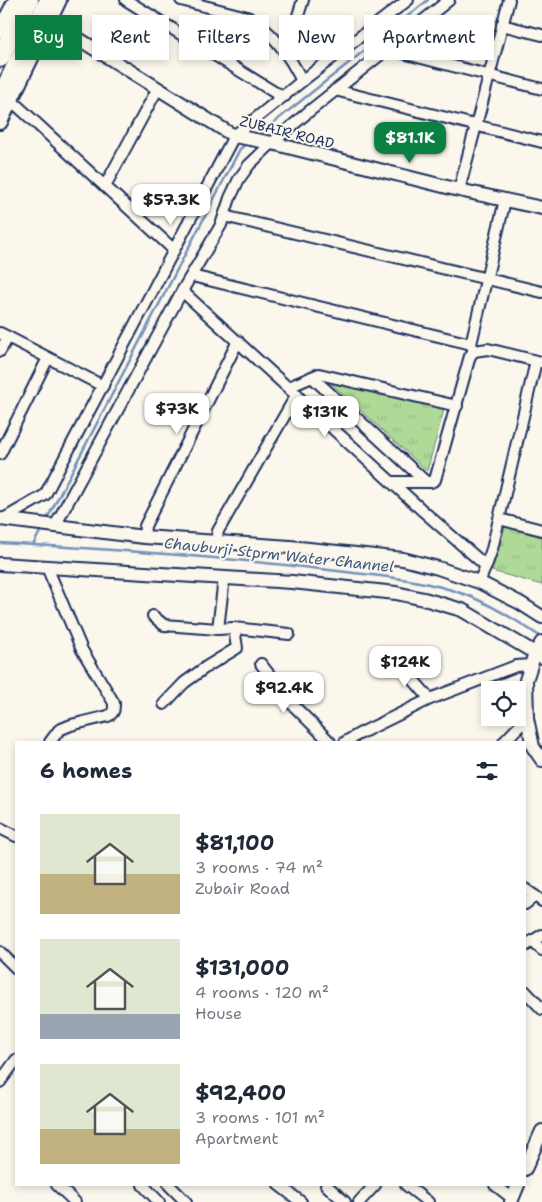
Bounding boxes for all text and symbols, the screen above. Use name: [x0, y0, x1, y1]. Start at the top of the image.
chip: Buy: [15, 15, 82, 60]
chip: Rent: [92, 15, 169, 60]
chip: Filters: [179, 15, 269, 60]
chip: New: [279, 15, 354, 60]
chip: Apartment: [364, 15, 494, 60]
street label: ZUBAIR ROAD: [238, 112, 336, 152]
pin: $81.1K: [369, 121, 451, 164]
text: $81.1K: [385, 127, 435, 148]
pin: $57.3K: [130, 184, 212, 226]
text: $57.3K: [142, 189, 200, 210]
pin: $73K: [147, 392, 207, 435]
pin: $131K: [290, 396, 360, 438]
text: $73K: [155, 398, 199, 419]
text: $131K: [302, 401, 348, 422]
water label: Chauburji Stprm Water Channel: [163, 533, 395, 577]
pin: $124K: [370, 646, 440, 688]
text: $124K: [380, 651, 430, 672]
pin: $92.4K: [243, 672, 325, 714]
text: $92.4K: [255, 677, 313, 698]
map controls: [481, 681, 526, 726]
button: locate: [481, 681, 526, 726]
text: 6 homes: [40, 757, 132, 785]
icon: filters: [473, 757, 501, 785]
text: $81,100: [195, 829, 274, 857]
icon: home: [80, 834, 140, 894]
text: 3 rooms · 74 m²: [195, 857, 323, 878]
text: Zubair Road: [195, 878, 290, 899]
text: $131,000: [195, 954, 289, 982]
icon: home: [80, 959, 140, 1019]
text: 4 rooms · 120 m²: [195, 982, 329, 1003]
text: House: [195, 1003, 242, 1024]
text: $92,400: [195, 1079, 286, 1107]
icon: home: [80, 1084, 140, 1144]
text: 3 rooms · 101 m²: [195, 1107, 325, 1128]
text: Apartment: [195, 1128, 278, 1149]

